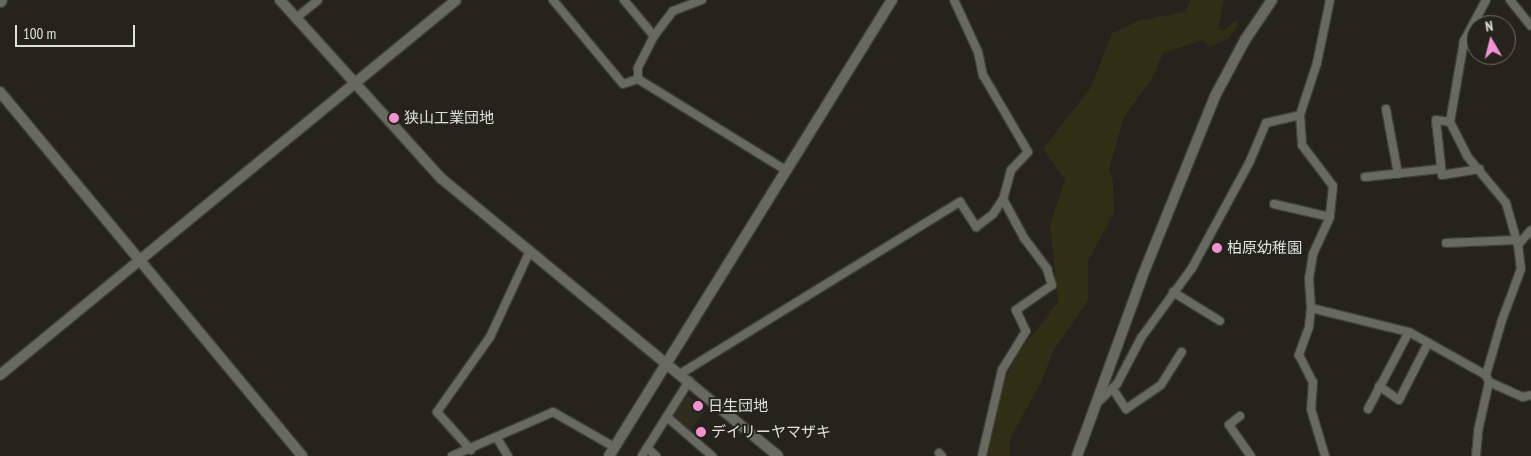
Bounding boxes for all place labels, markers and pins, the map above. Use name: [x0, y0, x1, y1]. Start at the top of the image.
place label: 狭山工業団地: [404, 109, 494, 127]
marker: 狭山工業団地: [388, 112, 400, 124]
place label: 柏原幼稚園: [1227, 239, 1302, 257]
marker: 柏原幼稚園: [1211, 242, 1223, 254]
place label: 日生団地: [708, 397, 768, 415]
marker: 日生団地: [692, 400, 704, 412]
place label: デイリーヤマザキ: [711, 423, 831, 441]
marker: デイリーヤマザキ: [695, 426, 707, 438]

